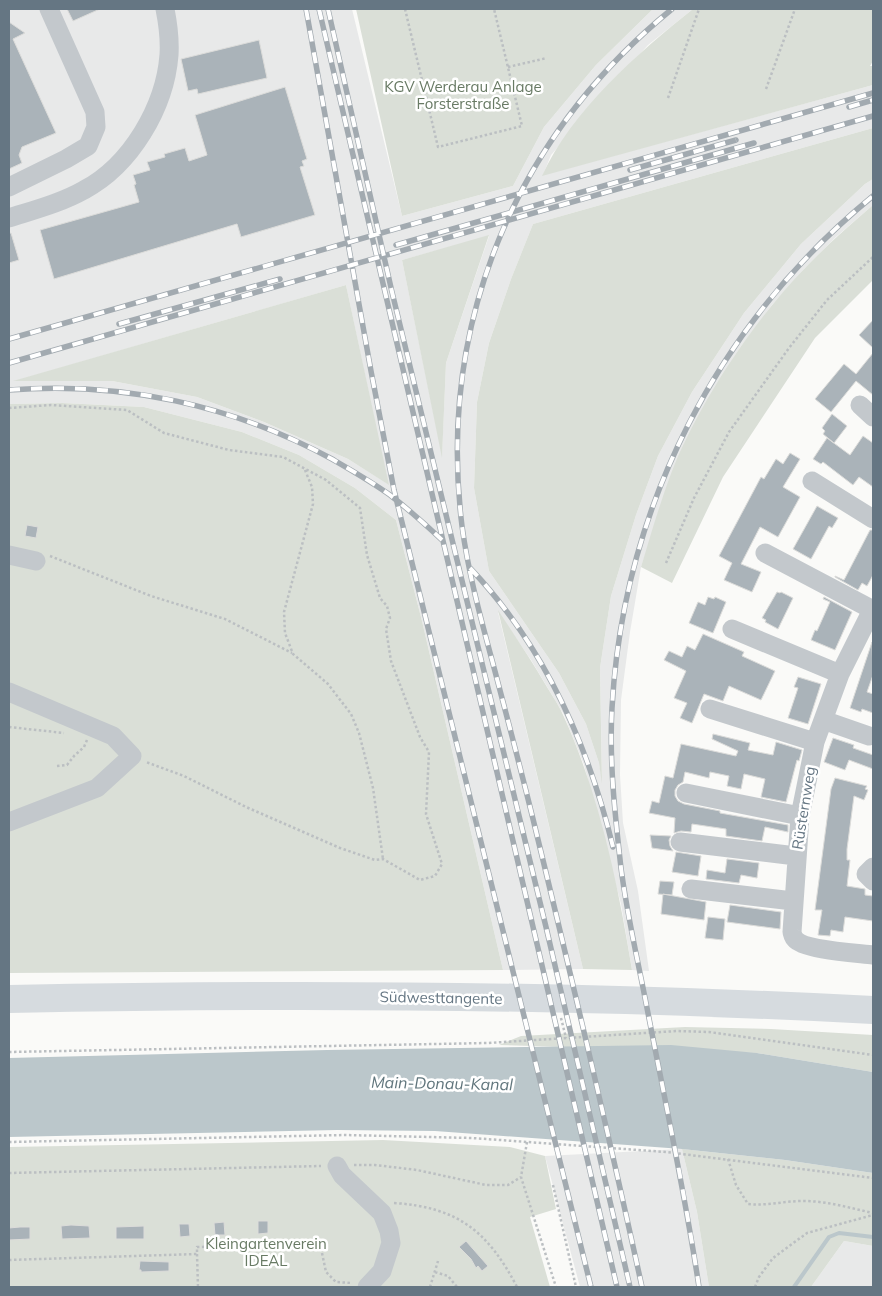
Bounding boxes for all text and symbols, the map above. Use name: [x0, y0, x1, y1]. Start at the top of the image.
park label: KGV Werderau Anlage Forsterstraße: [384, 77, 542, 113]
street label: Rüsternweg: [788, 765, 819, 851]
street label: Südwesttangente: [379, 987, 503, 1008]
water label: Main-Donau-Kanal: [371, 1072, 513, 1094]
park label: Kleingartenverein IDEAL: [205, 1234, 327, 1270]

